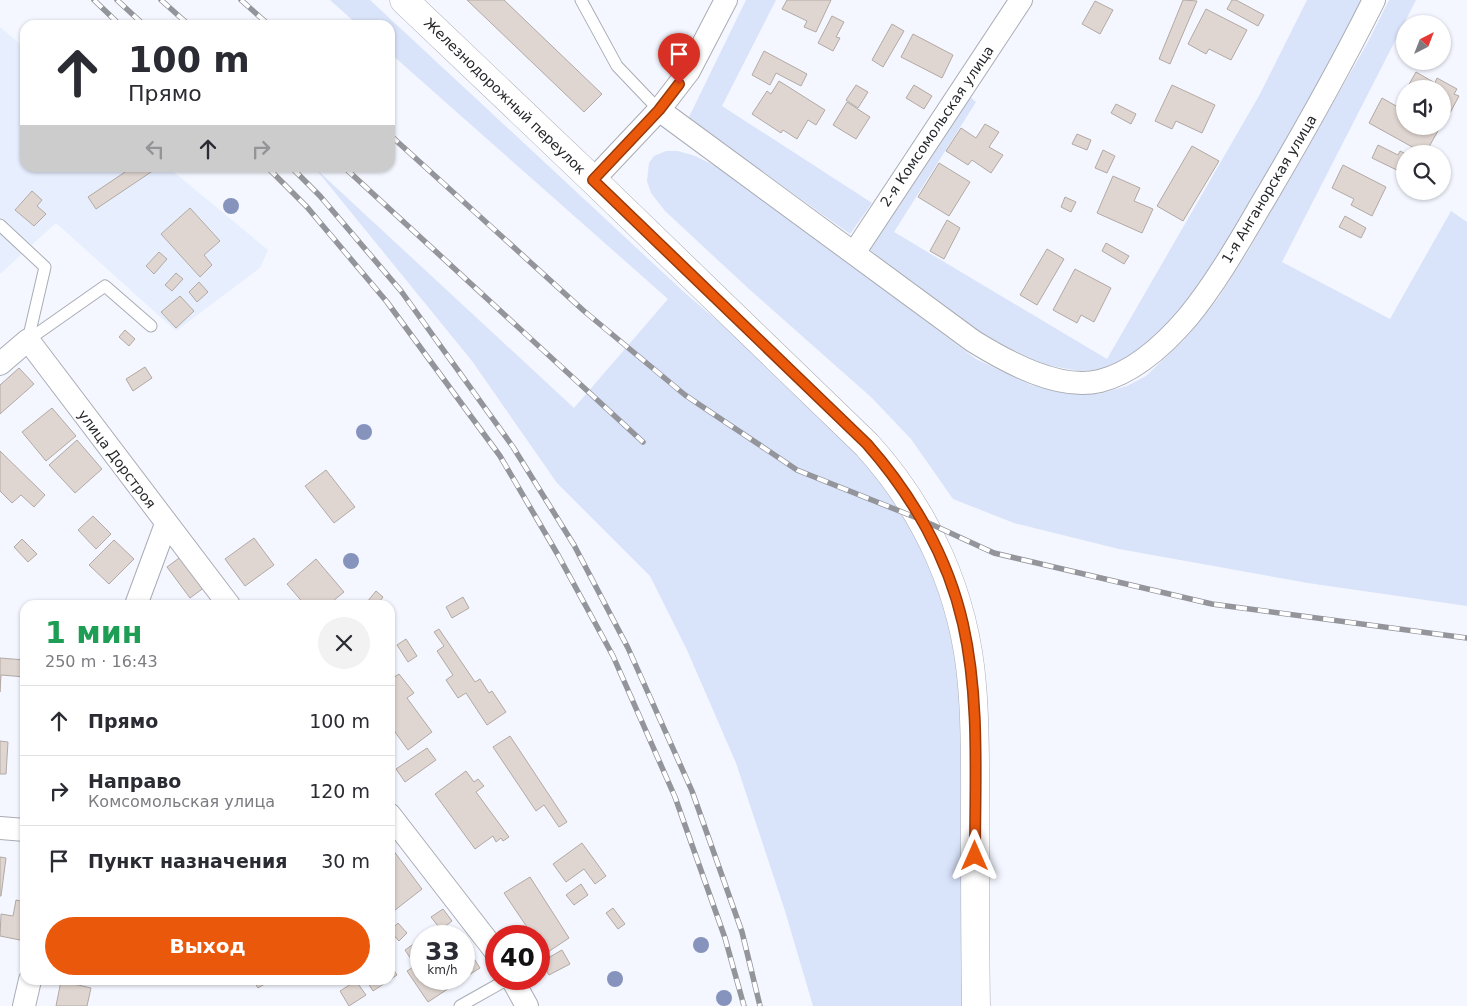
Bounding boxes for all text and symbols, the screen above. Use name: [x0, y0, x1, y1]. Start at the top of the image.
street label: Железнодорожный переулок: [421, 15, 589, 177]
north arrow: [1396, 15, 1451, 70]
map controls: [1396, 15, 1451, 200]
pin: [658, 33, 700, 84]
icon: ahead: [45, 40, 110, 105]
text: 100 m: [128, 40, 250, 80]
icon: arrive: [665, 40, 693, 68]
street label: 2-я Комсомольская улица: [877, 43, 997, 209]
button: sound: [1396, 80, 1451, 135]
text: Прямо: [128, 81, 202, 106]
street label: 1-я Анганорская улица: [1218, 112, 1320, 266]
icon: left: [141, 135, 169, 163]
icon: ahead: [194, 135, 222, 163]
icon: right: [247, 135, 275, 163]
button: search: [1396, 145, 1451, 200]
street label: улица Дорстроя: [75, 407, 159, 511]
text: 1 мин: [45, 615, 143, 650]
button: close: [318, 617, 370, 669]
text: 250 m · 16:43: [45, 652, 158, 671]
icon: ahead: [45, 707, 73, 735]
text: Прямо: [88, 710, 158, 732]
text: 100 m: [309, 710, 370, 732]
text: Направо: [88, 770, 181, 792]
icon: right: [45, 777, 73, 805]
text: 120 m: [309, 780, 370, 802]
text: Комсомольская улица: [88, 792, 275, 811]
position arrow: [948, 829, 1000, 881]
icon: arrive: [45, 847, 73, 875]
text: Пункт назначения: [88, 850, 287, 872]
text: 30 m: [321, 850, 370, 872]
button: Выход: [45, 917, 370, 975]
speed limit sign: 40: [485, 925, 550, 990]
text: 33: [425, 937, 460, 966]
text: km/h: [427, 963, 458, 977]

